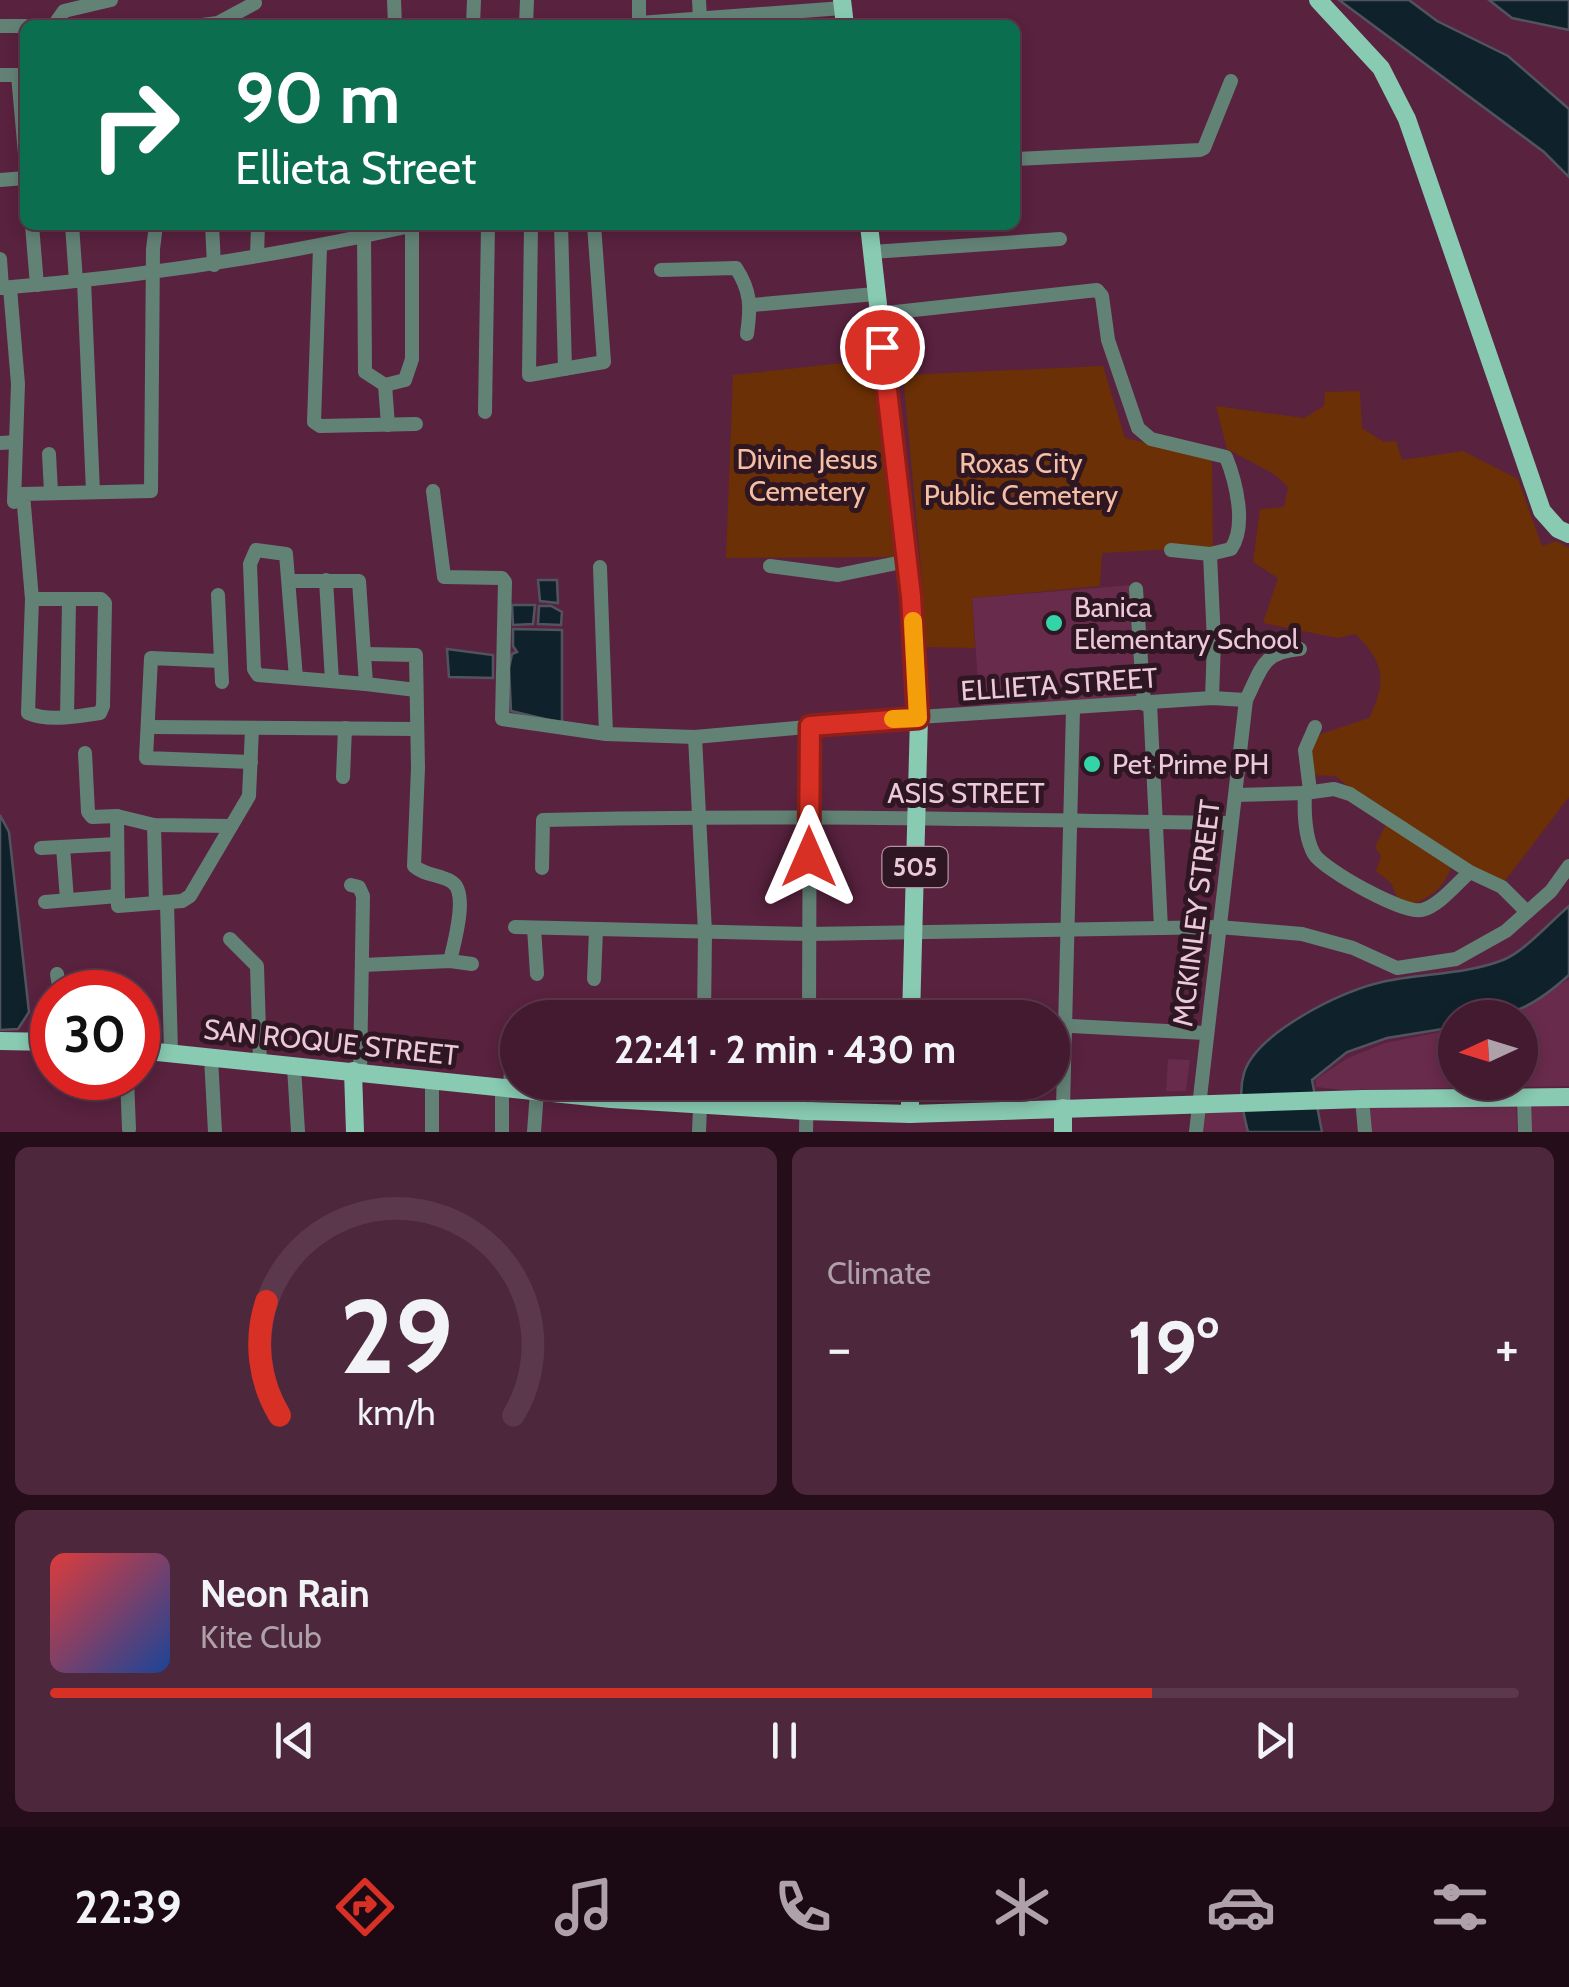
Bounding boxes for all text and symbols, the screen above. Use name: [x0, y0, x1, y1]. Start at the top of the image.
text: 90 m: [235, 55, 400, 141]
icon: right: [70, 60, 200, 190]
text: Ellieta Street: [235, 141, 476, 195]
pin: [840, 305, 925, 390]
icon: arrive: [855, 320, 910, 375]
park label: Divine Jesus Cemetery: [736, 442, 878, 508]
park label: Roxas City Public Cemetery: [924, 446, 1118, 512]
place label: Banica Elementary School: [1074, 590, 1299, 656]
marker: Banica Elementary School: [1043, 612, 1065, 634]
street label: ELLIETA STREET: [959, 660, 1159, 708]
place label: Pet Prime PH: [1112, 747, 1269, 781]
marker: Pet Prime PH: [1081, 753, 1103, 775]
street label: ASIS STREET: [887, 776, 1045, 810]
street label: MCKINLEY STREET: [1165, 798, 1227, 1028]
position arrow: [757, 805, 861, 909]
road number: 505: [882, 847, 948, 887]
speed limit sign: 30: [30, 970, 160, 1100]
north arrow: [1438, 1000, 1538, 1100]
map controls: [1438, 1000, 1538, 1100]
street label: SAN ROQUE STREET: [202, 1012, 460, 1072]
text: 22:41 · 2 min · 430 m: [614, 1026, 956, 1073]
text: Climate: [827, 1253, 931, 1292]
text: 29: [339, 1273, 453, 1399]
text: 19°: [1127, 1302, 1219, 1393]
text: −: [827, 1314, 851, 1381]
text: +: [1495, 1314, 1519, 1381]
text: km/h: [357, 1391, 435, 1434]
text: Neon Rain: [200, 1570, 370, 1617]
text: Kite Club: [200, 1617, 322, 1656]
icon: previous: [267, 1713, 322, 1768]
icon: pause: [757, 1713, 812, 1768]
icon: next: [1247, 1713, 1302, 1768]
icon: directions: [330, 1872, 400, 1942]
icon: music: [549, 1872, 619, 1942]
icon: phone: [768, 1872, 838, 1942]
icon: climate: [987, 1872, 1057, 1942]
icon: car: [1206, 1872, 1276, 1942]
icon: filters: [1425, 1872, 1495, 1942]
text: 22:39: [74, 1880, 182, 1934]

